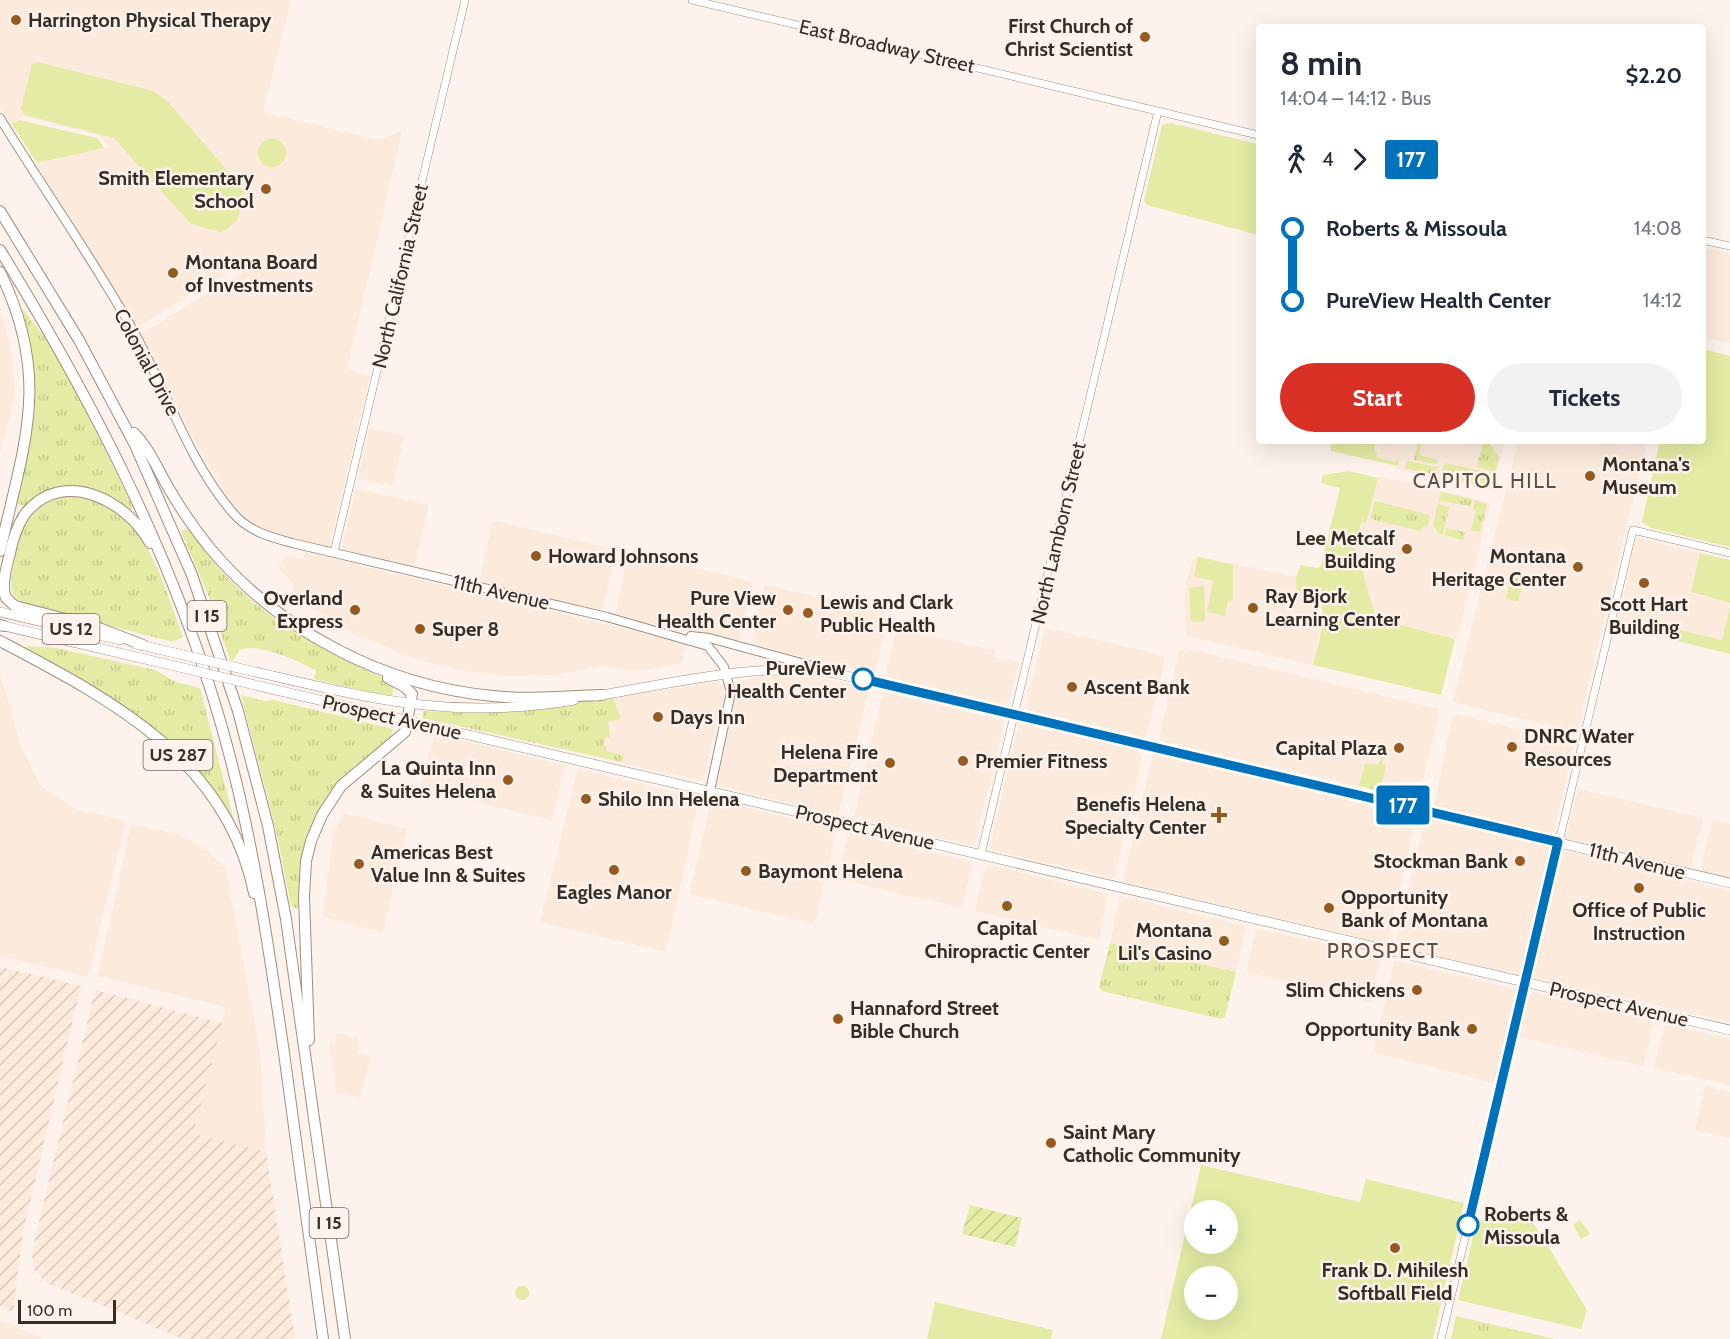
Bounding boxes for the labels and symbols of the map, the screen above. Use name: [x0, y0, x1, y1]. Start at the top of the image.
place label: Harrington Physical Therapy: [28, 8, 271, 32]
marker: Harrington Physical Therapy: [9, 13, 23, 27]
street label: East Broadway Street: [797, 14, 977, 78]
place label: First Church of Christ Scientist: [1005, 14, 1133, 61]
marker: First Church of Christ Scientist: [1138, 30, 1152, 44]
place label: Smith Elementary School: [98, 166, 254, 213]
street label: North California Street: [367, 181, 433, 371]
marker: Smith Elementary School: [259, 182, 273, 196]
place label: Montana Board of Investments: [185, 250, 318, 297]
marker: Montana Board of Investments: [166, 266, 180, 280]
street label: Colonial Drive: [109, 304, 185, 420]
street label: North Lamborn Street: [1025, 440, 1091, 626]
place label: Montana's Museum: [1602, 452, 1690, 499]
district label: CAPITOL HILL: [1413, 468, 1557, 493]
marker: Montana's Museum: [1583, 469, 1597, 483]
place label: Lee Metcalf Building: [1295, 526, 1395, 573]
marker: Lee Metcalf Building: [1400, 542, 1414, 556]
place label: Howard Johnsons: [548, 544, 699, 568]
place label: Montana Heritage Center: [1431, 544, 1566, 591]
marker: Howard Johnsons: [529, 549, 543, 563]
marker: Montana Heritage Center: [1571, 560, 1585, 574]
street label: 11th Avenue: [450, 569, 552, 615]
marker: Scott Hart Building: [1637, 576, 1651, 590]
place label: Ray Bjork Learning Center: [1265, 584, 1401, 631]
place label: Overland Express: [263, 586, 343, 633]
place label: Pure View Health Center: [657, 586, 776, 633]
place label: Lewis and Clark Public Health: [820, 590, 953, 637]
place label: Scott Hart Building: [1600, 592, 1688, 639]
road number: I 15: [188, 601, 226, 631]
marker: Ray Bjork Learning Center: [1246, 601, 1260, 615]
marker: Overland Express: [348, 603, 362, 617]
marker: Pure View Health Center: [781, 603, 795, 617]
marker: Lewis and Clark Public Health: [801, 606, 815, 620]
road number: US 12: [42, 614, 100, 644]
place label: Super 8: [432, 617, 499, 641]
marker: Super 8: [413, 622, 427, 636]
place label: PureView Health Center: [727, 656, 846, 703]
marker: PureView Health Center: [852, 668, 874, 690]
place label: Ascent Bank: [1084, 675, 1190, 699]
marker: Ascent Bank: [1065, 680, 1079, 694]
street label: Prospect Avenue: [320, 689, 464, 745]
place label: Days Inn: [670, 705, 745, 729]
marker: Days Inn: [651, 710, 665, 724]
place label: DNRC Water Resources: [1524, 724, 1634, 771]
place label: Capital Plaza: [1276, 736, 1387, 760]
road number: US 287: [144, 740, 213, 770]
place label: Helena Fire Department: [773, 740, 878, 787]
marker: DNRC Water Resources: [1505, 740, 1519, 754]
marker: Capital Plaza: [1392, 741, 1406, 755]
place label: Premier Fitness: [975, 749, 1107, 773]
marker: Premier Fitness: [956, 754, 970, 768]
place label: La Quinta Inn & Suites Helena: [360, 756, 496, 803]
marker: Helena Fire Department: [883, 756, 897, 770]
marker: La Quinta Inn & Suites Helena: [501, 773, 515, 787]
line badge: 177: [1368, 786, 1438, 824]
place label: Shilo Inn Helena: [598, 787, 740, 811]
marker: Shilo Inn Helena: [579, 792, 593, 806]
place label: Benefis Helena Specialty Center: [1065, 792, 1206, 839]
street label: Prospect Avenue: [793, 799, 937, 855]
marker: Benefis Helena Specialty Center: [1210, 806, 1228, 824]
street label: 11th Avenue: [1586, 837, 1688, 885]
place label: Americas Best Value Inn & Suites: [371, 840, 526, 887]
place label: Stockman Bank: [1373, 849, 1508, 873]
marker: Stockman Bank: [1513, 854, 1527, 868]
marker: Americas Best Value Inn & Suites: [352, 857, 366, 871]
place label: Baymont Helena: [758, 859, 903, 883]
marker: Eagles Manor: [607, 863, 621, 877]
marker: Baymont Helena: [739, 864, 753, 878]
place label: Eagles Manor: [556, 880, 672, 904]
marker: Office of Public Instruction: [1632, 881, 1646, 895]
place label: Opportunity Bank of Montana: [1341, 885, 1488, 932]
place label: Office of Public Instruction: [1572, 898, 1706, 945]
marker: Capital Chiropractic Center: [1000, 899, 1014, 913]
marker: Opportunity Bank of Montana: [1322, 901, 1336, 915]
place label: Capital Chiropractic Center: [924, 916, 1090, 963]
place label: Montana Lil's Casino: [1118, 918, 1212, 965]
marker: Montana Lil's Casino: [1217, 934, 1231, 948]
district label: PROSPECT: [1327, 938, 1439, 963]
street label: Prospect Avenue: [1547, 976, 1691, 1032]
place label: Slim Chickens: [1285, 978, 1405, 1002]
marker: Slim Chickens: [1410, 983, 1424, 997]
place label: Hannaford Street Bible Church: [850, 996, 999, 1043]
marker: Hannaford Street Bible Church: [831, 1012, 845, 1026]
place label: Opportunity Bank: [1305, 1017, 1460, 1041]
marker: Opportunity Bank: [1465, 1022, 1479, 1036]
place label: Saint Mary Catholic Community: [1063, 1120, 1241, 1167]
marker: Saint Mary Catholic Community: [1044, 1136, 1058, 1150]
place label: Roberts & Missoula: [1484, 1202, 1569, 1249]
road number: I 15: [310, 1208, 348, 1238]
marker: Roberts & Missoula: [1457, 1214, 1479, 1236]
marker: Frank D. Mihilesh Softball Field: [1388, 1241, 1402, 1255]
place label: Frank D. Mihilesh Softball Field: [1322, 1258, 1468, 1305]
scale bar: [18, 1297, 116, 1324]

